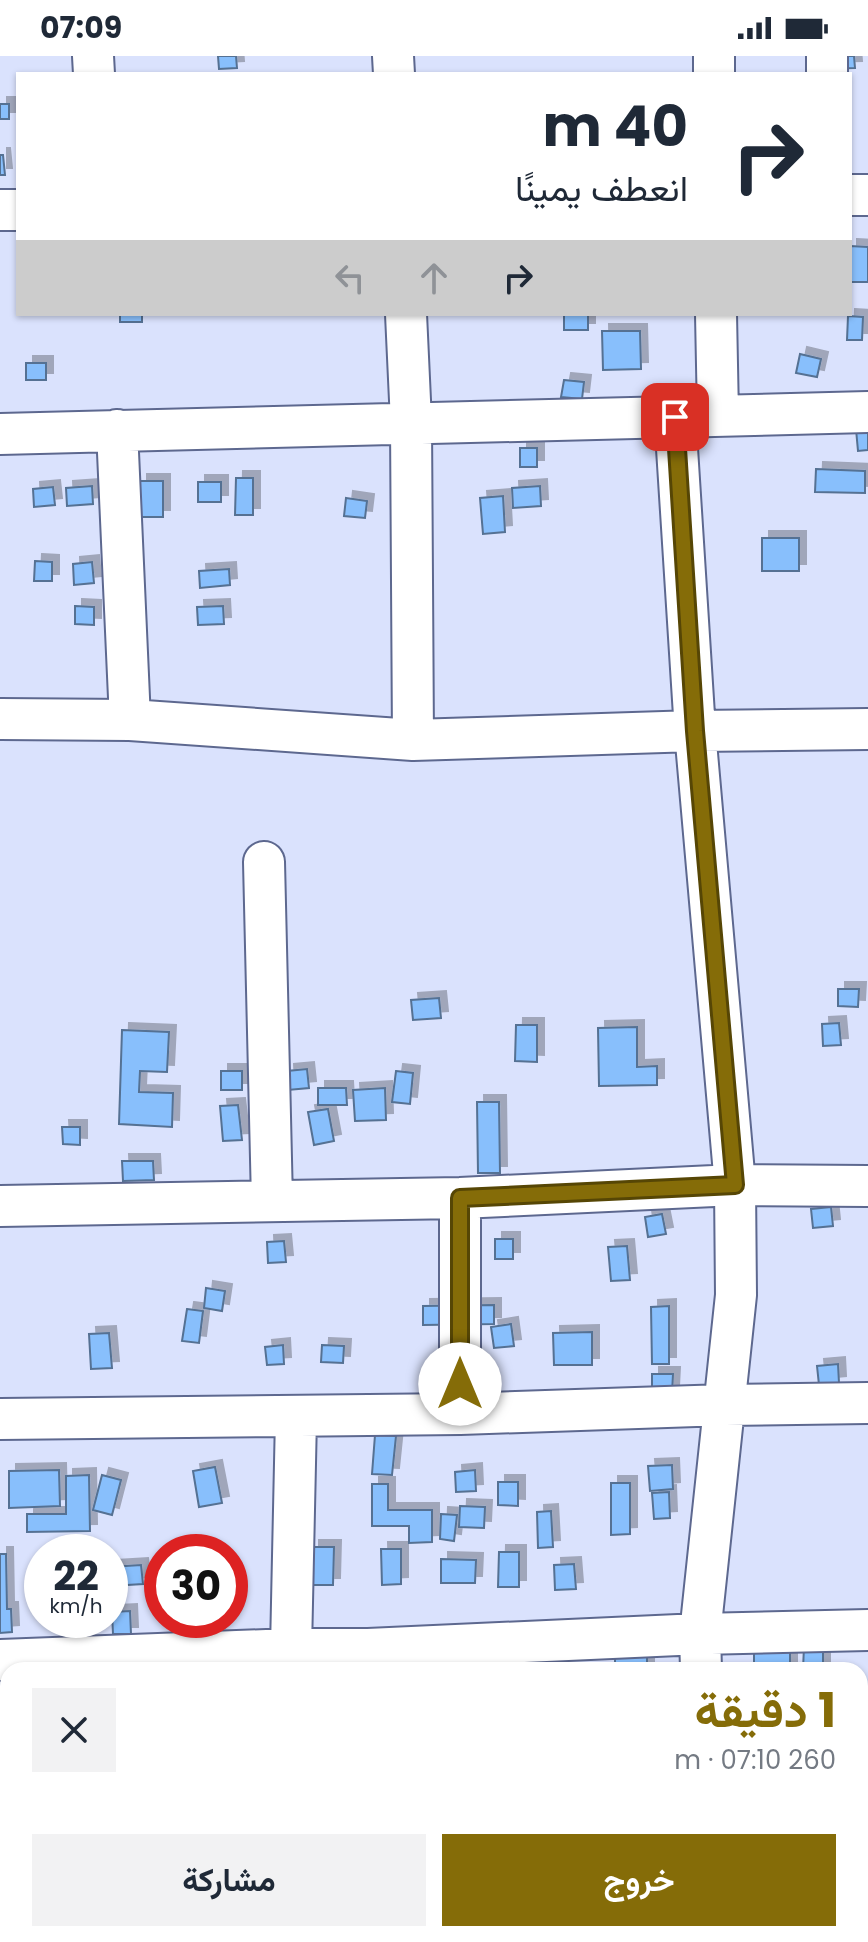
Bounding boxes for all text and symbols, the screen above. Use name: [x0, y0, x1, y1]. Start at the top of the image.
text: 07:09: [40, 6, 122, 49]
text: 40 m: [542, 87, 688, 166]
icon: right: [716, 104, 820, 208]
text: انعطف يمينًا: [515, 163, 688, 214]
icon: left: [328, 256, 372, 300]
icon: ahead: [412, 256, 456, 300]
icon: right: [496, 256, 540, 300]
pin: [641, 383, 709, 451]
icon: arrive: [653, 395, 697, 439]
position arrow: [418, 1342, 502, 1426]
speed limit sign: 30: [144, 1534, 248, 1638]
text: 22: [53, 1548, 99, 1604]
text: km/h: [49, 1592, 103, 1620]
text: 1 دقيقة: [695, 1677, 836, 1744]
button: close: [32, 1688, 116, 1772]
text: 260 m · 07:10: [674, 1742, 836, 1778]
button: مشاركة: [32, 1834, 426, 1926]
button: خروج: [442, 1834, 836, 1926]

